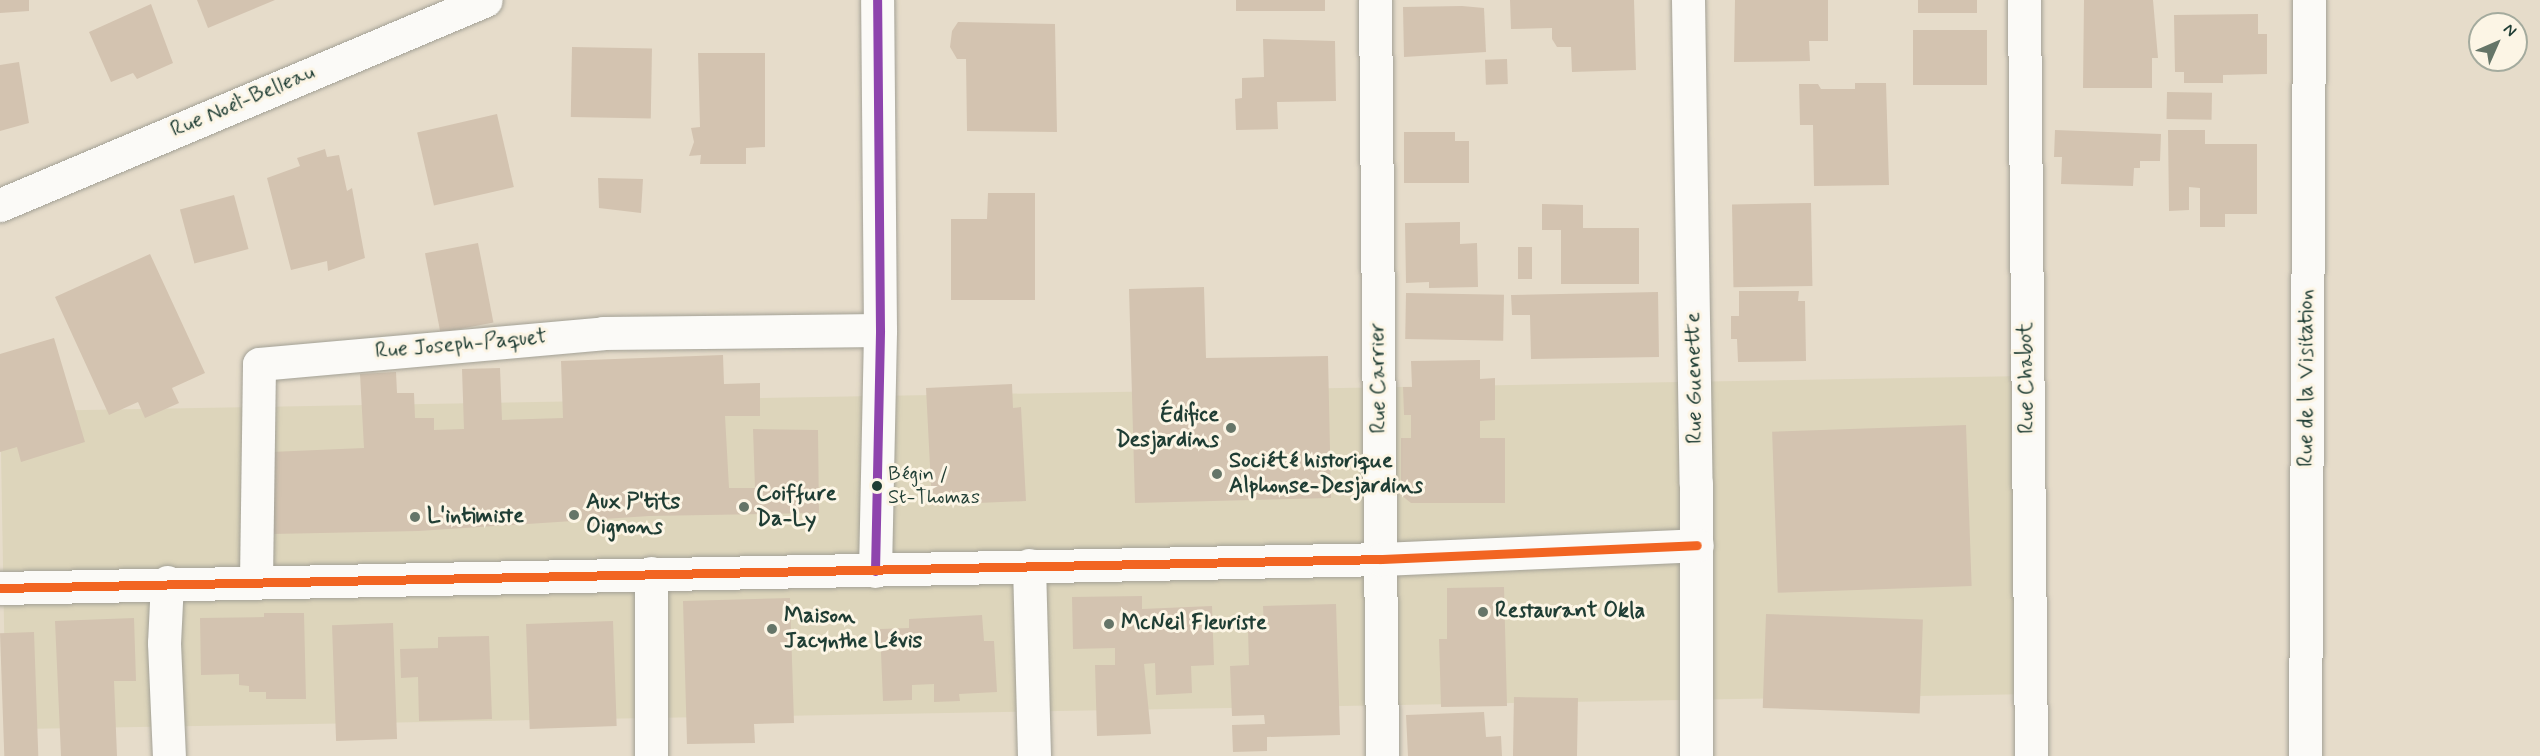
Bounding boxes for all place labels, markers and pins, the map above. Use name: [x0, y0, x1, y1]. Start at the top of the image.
place label: Édifice Desjardins: [1115, 402, 1219, 454]
marker: Édifice Desjardins: [1224, 421, 1238, 435]
place label: Société historique Alphonse-Desjardins: [1229, 448, 1423, 500]
place label: Bégin / St-Thomas: [888, 462, 980, 509]
marker: Société historique Alphonse-Desjardins: [1210, 467, 1224, 481]
marker: Bégin / St-Thomas: [871, 480, 883, 492]
place label: Coiffure Da-Ly: [756, 481, 837, 532]
place label: Aux P'tits Oignons: [586, 489, 681, 540]
marker: Coiffure Da-Ly: [737, 500, 751, 514]
place label: L'intimiste: [427, 504, 524, 530]
marker: Aux P'tits Oignons: [567, 508, 581, 522]
marker: L'intimiste: [408, 510, 422, 524]
place label: Restaurant Okla: [1495, 599, 1645, 625]
place label: Maison Jacynthe Lévis: [784, 603, 922, 654]
marker: Restaurant Okla: [1476, 605, 1490, 619]
place label: McNeil Fleuriste: [1121, 611, 1269, 637]
marker: McNeil Fleuriste: [1102, 617, 1116, 631]
marker: Maison Jacynthe Lévis: [765, 622, 779, 636]

